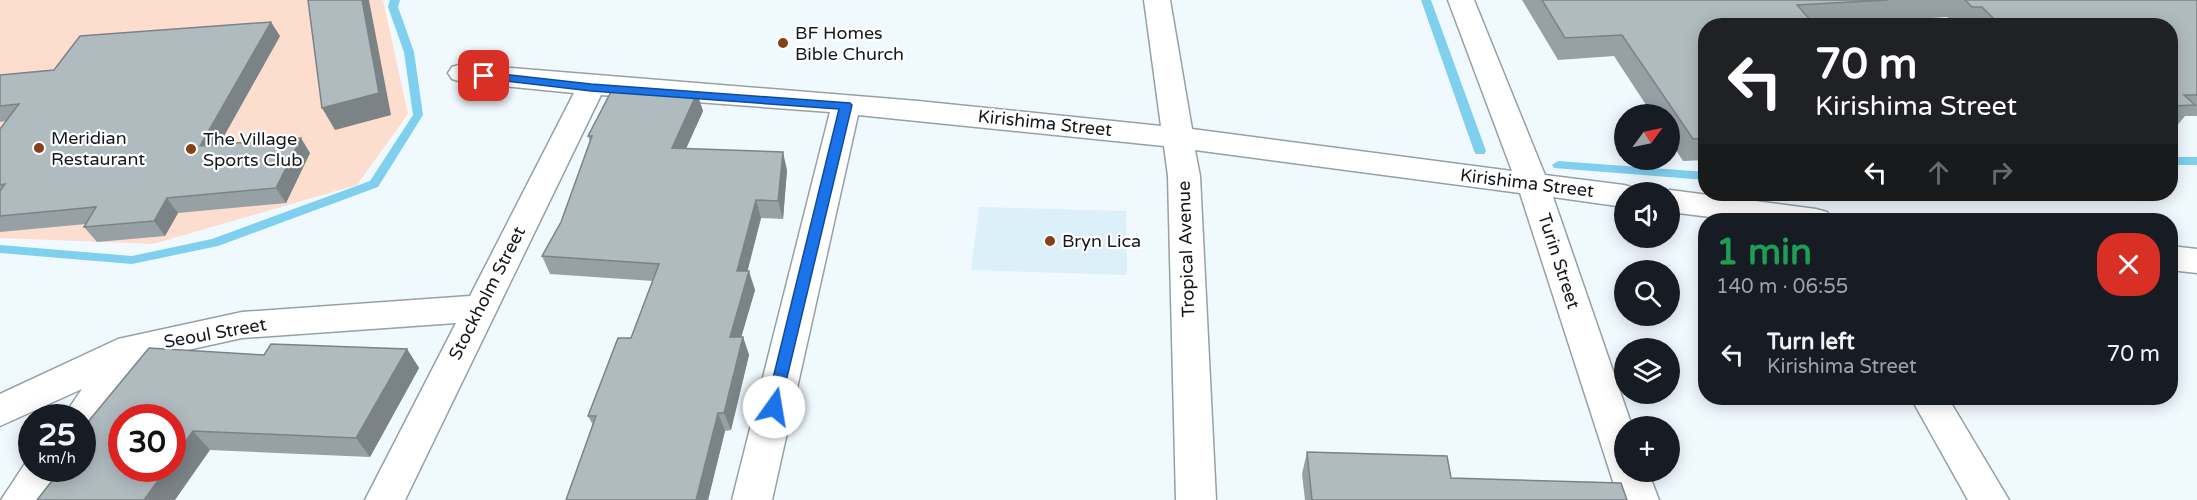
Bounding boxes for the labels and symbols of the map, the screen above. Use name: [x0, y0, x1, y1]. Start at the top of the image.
place label: BF Homes Bible Church: [795, 22, 904, 65]
marker: BF Homes Bible Church: [776, 36, 790, 50]
pin: [458, 50, 509, 101]
north arrow: [1614, 104, 1680, 170]
street label: Kirishima Street: [977, 105, 1113, 141]
place label: Meridian Restaurant: [51, 127, 145, 170]
place label: The Village Sports Club: [203, 128, 303, 171]
marker: Meridian Restaurant: [32, 141, 46, 155]
marker: The Village Sports Club: [184, 142, 198, 156]
street label: Kirishima Street: [1459, 164, 1595, 202]
street label: Tropical Avenue: [1173, 180, 1199, 318]
street label: Turin Street: [1533, 210, 1585, 312]
street label: Stockholm Street: [444, 222, 530, 363]
place label: Bryn Lica: [1062, 230, 1141, 252]
marker: Bryn Lica: [1043, 234, 1057, 248]
street label: Seoul Street: [162, 313, 268, 353]
position arrow: [742, 375, 806, 439]
speed limit sign: 30: [108, 404, 186, 482]

